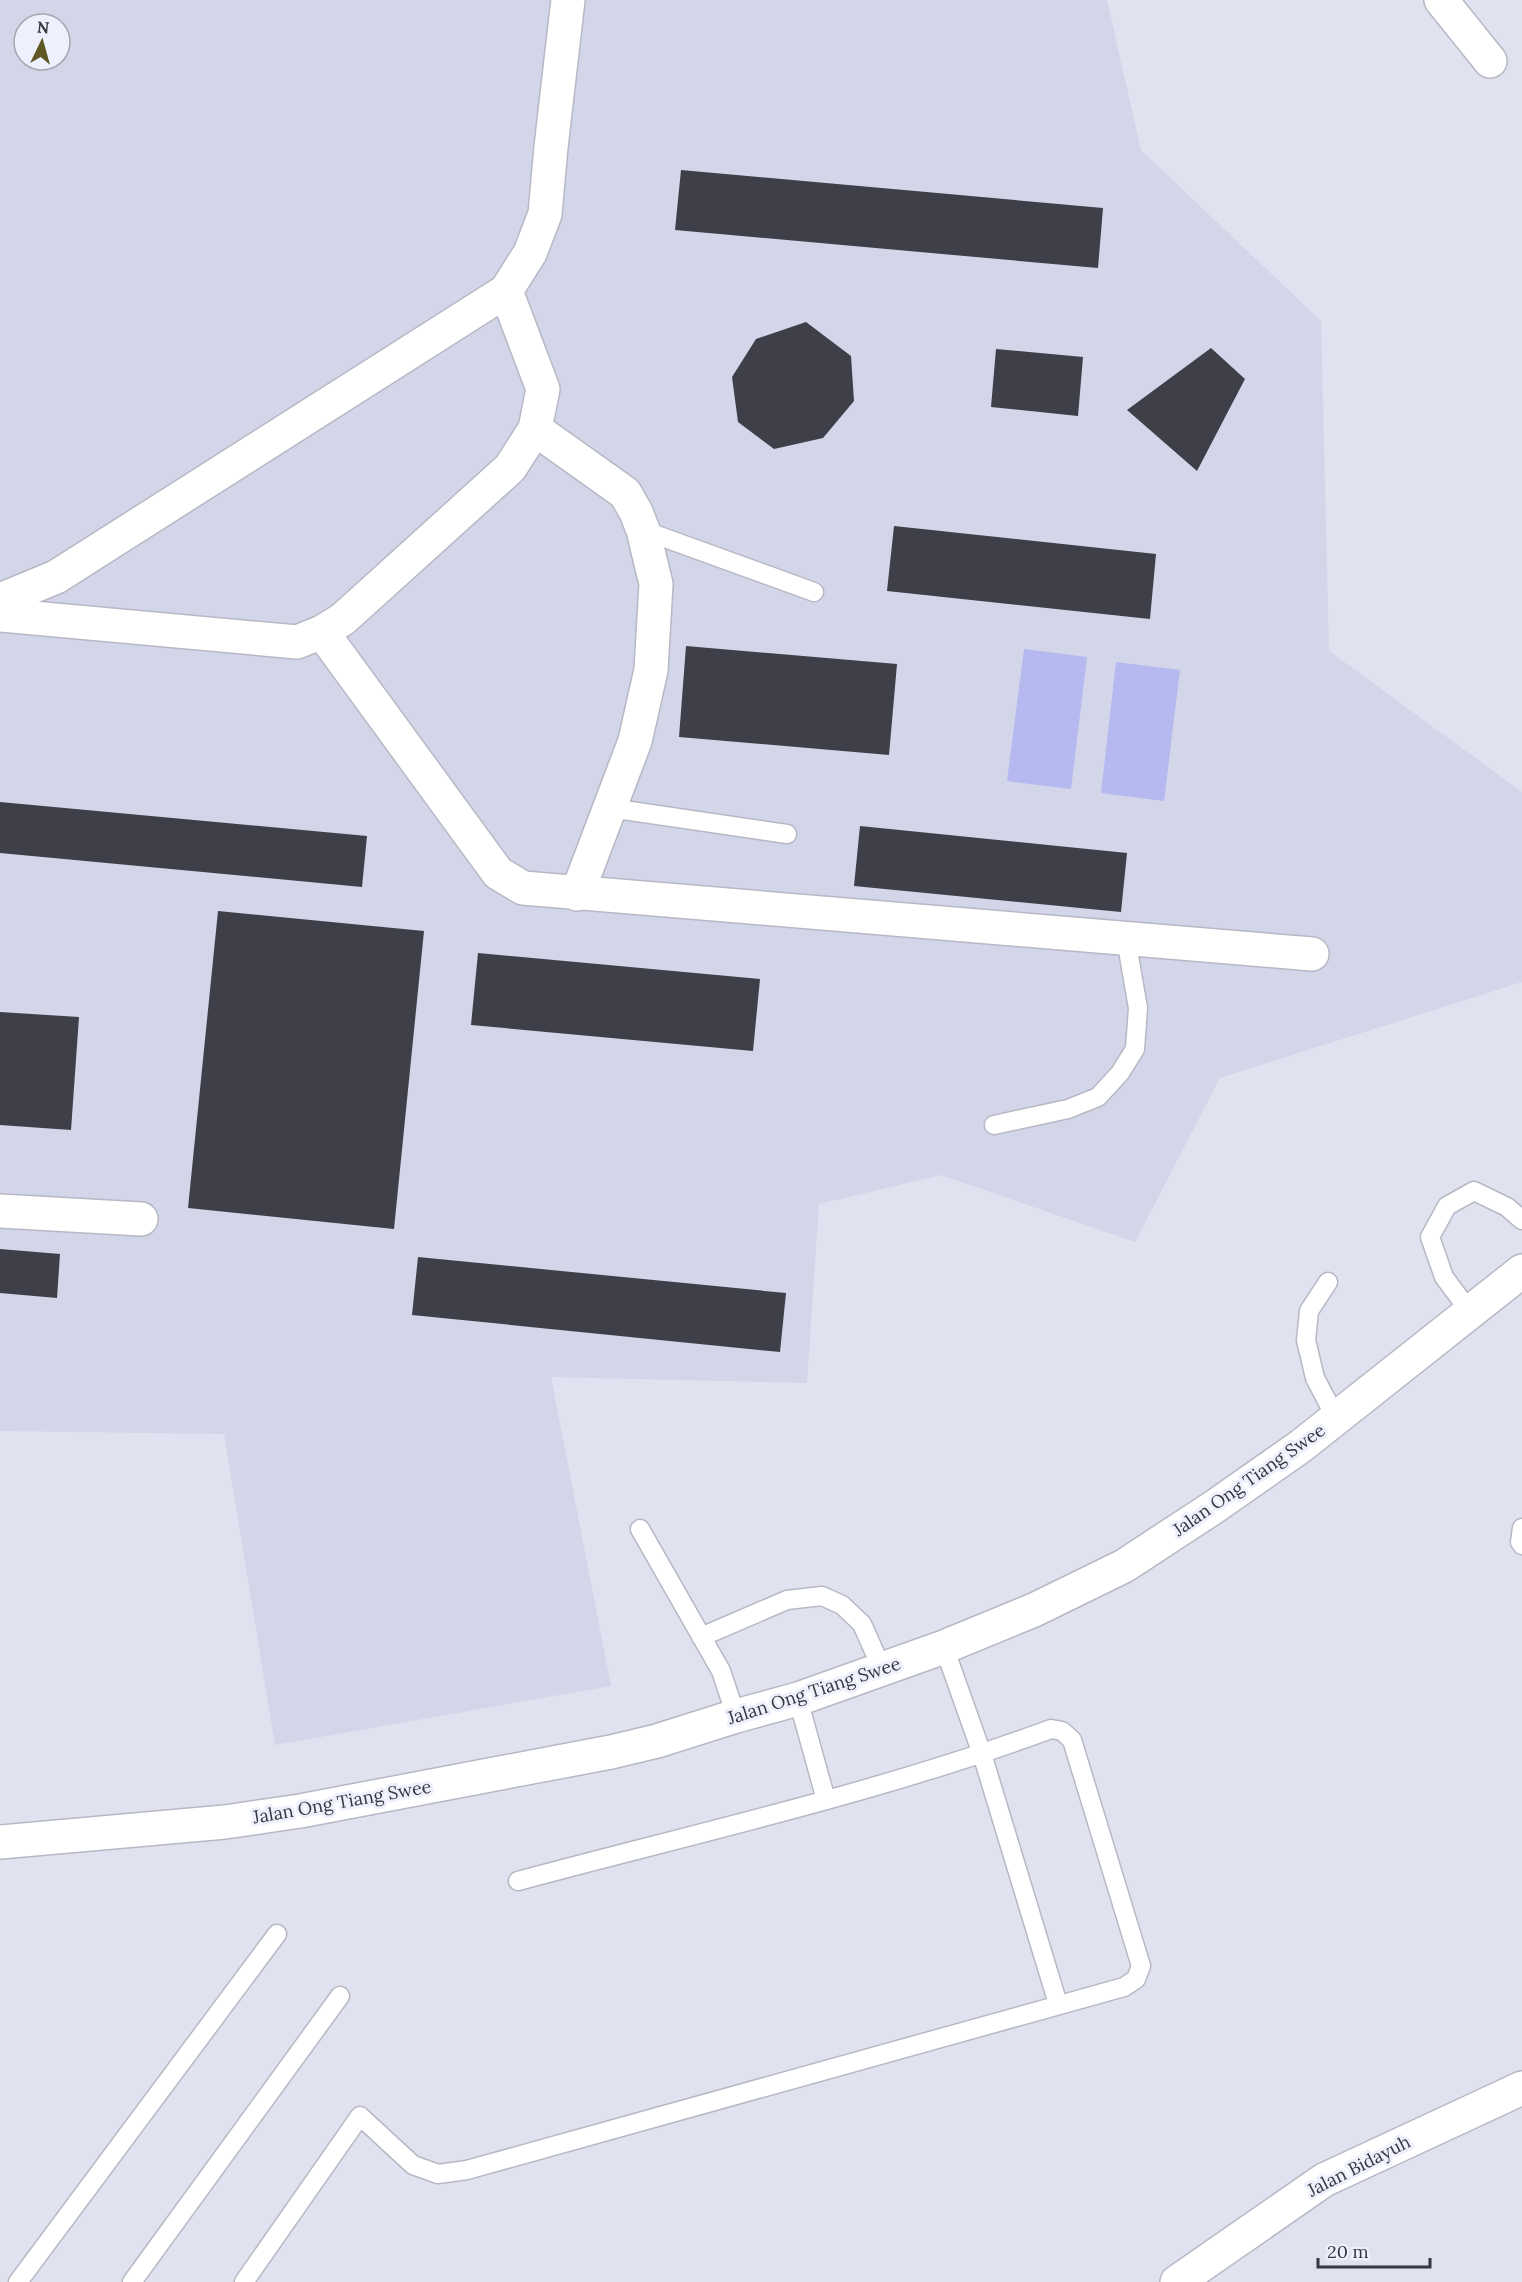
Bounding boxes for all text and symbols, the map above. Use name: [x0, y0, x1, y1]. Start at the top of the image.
north arrow: [12, 12, 72, 72]
text: N: [36, 17, 50, 38]
street label: Jalan Ong Tiang Swee: [1167, 1418, 1330, 1541]
street label: Jalan Ong Tiang Swee: [723, 1652, 904, 1730]
street label: Jalan Ong Tiang Swee: [250, 1774, 433, 1829]
street label: Jalan Bidayuh: [1303, 2130, 1414, 2202]
scale bar: [1318, 2231, 1430, 2269]
text: 20 m: [1327, 2240, 1369, 2263]

